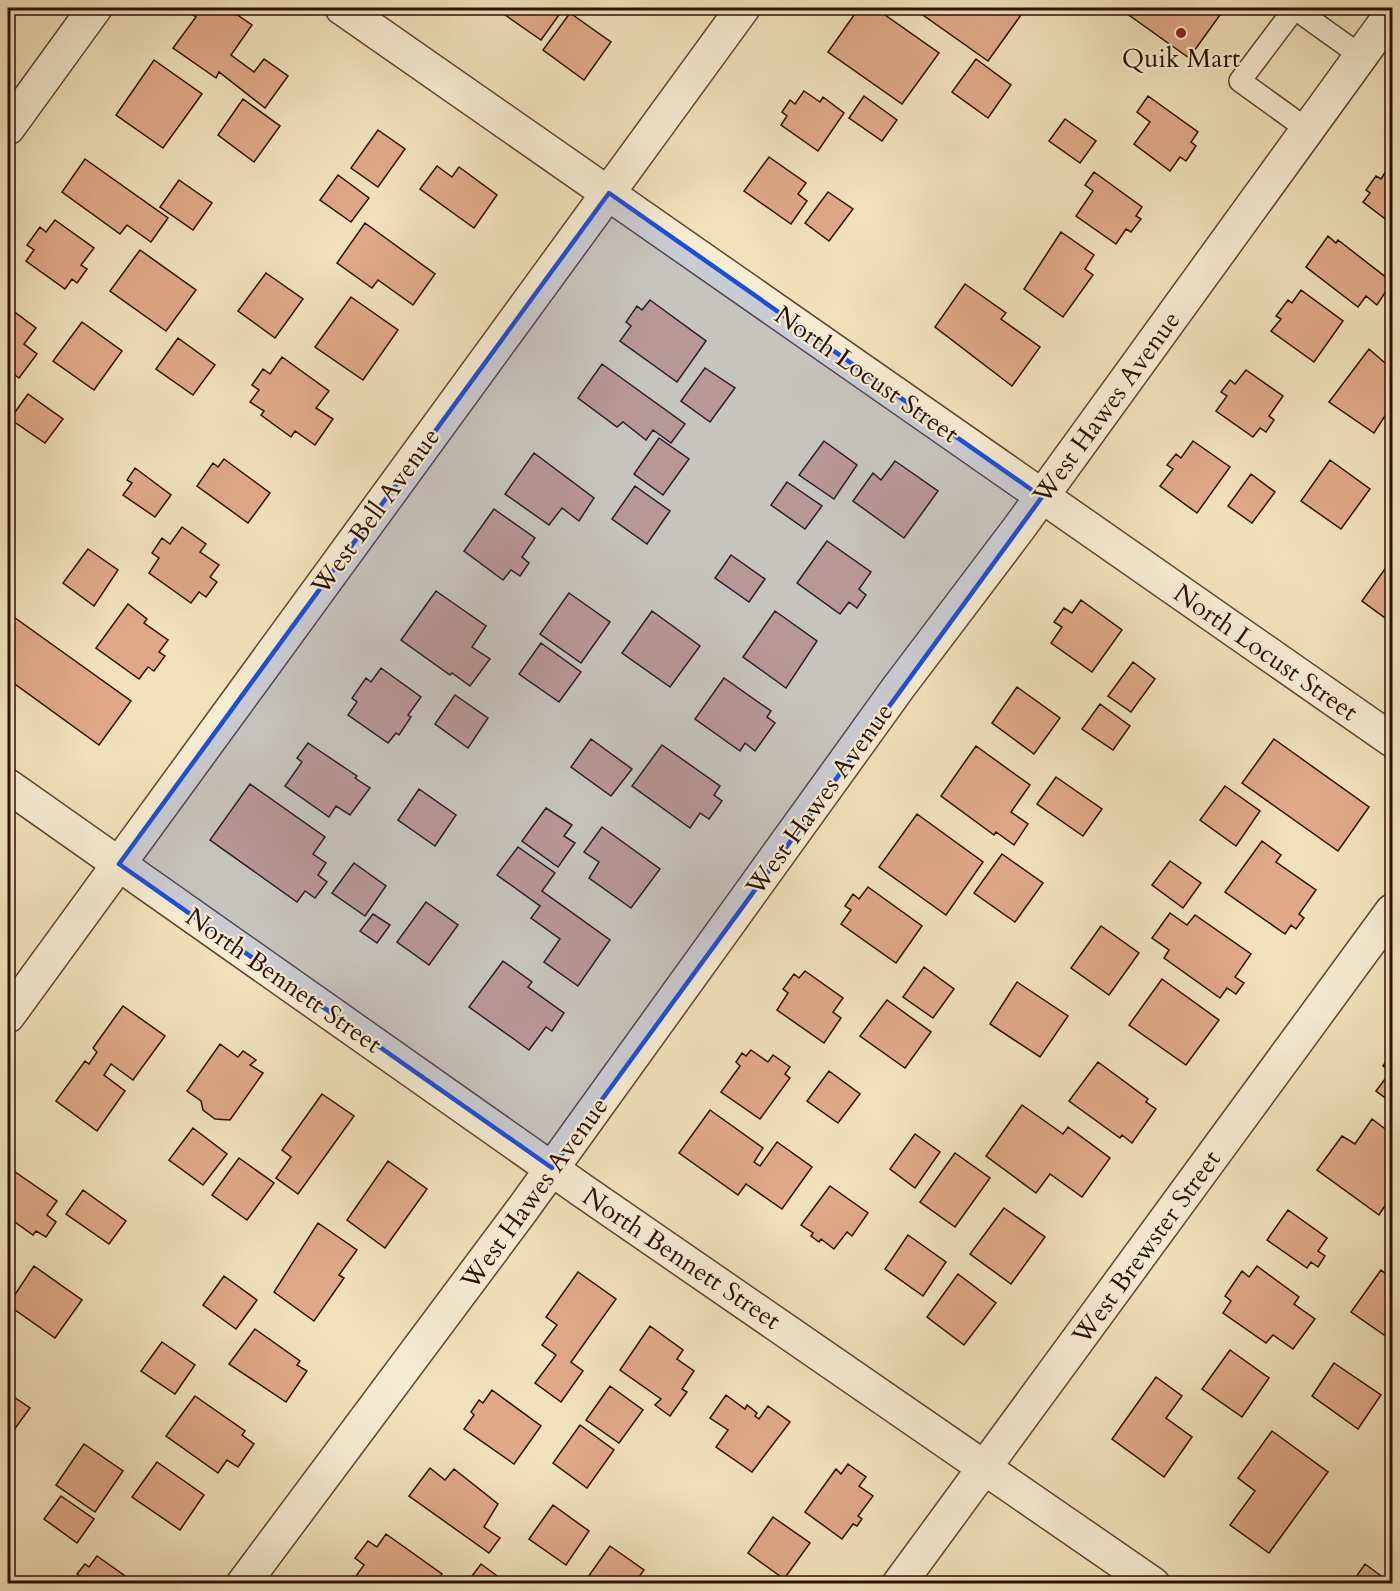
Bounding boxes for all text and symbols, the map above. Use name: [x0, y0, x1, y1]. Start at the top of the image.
marker: Quik Mart: [1174, 26, 1188, 40]
place label: Quik Mart: [1122, 41, 1240, 76]
street label: North Locust Street: [768, 298, 966, 451]
street label: West Hawes Avenue: [1024, 304, 1188, 511]
street label: West Bell Avenue: [302, 421, 448, 603]
street label: North Locust Street: [1167, 576, 1365, 729]
street label: West Hawes Avenue: [737, 696, 901, 903]
street label: North Bennett Street: [179, 900, 389, 1061]
street label: West Hawes Avenue: [452, 1090, 616, 1297]
street label: West Brewster Street: [1063, 1143, 1229, 1352]
street label: North Bennett Street: [576, 1179, 788, 1338]

